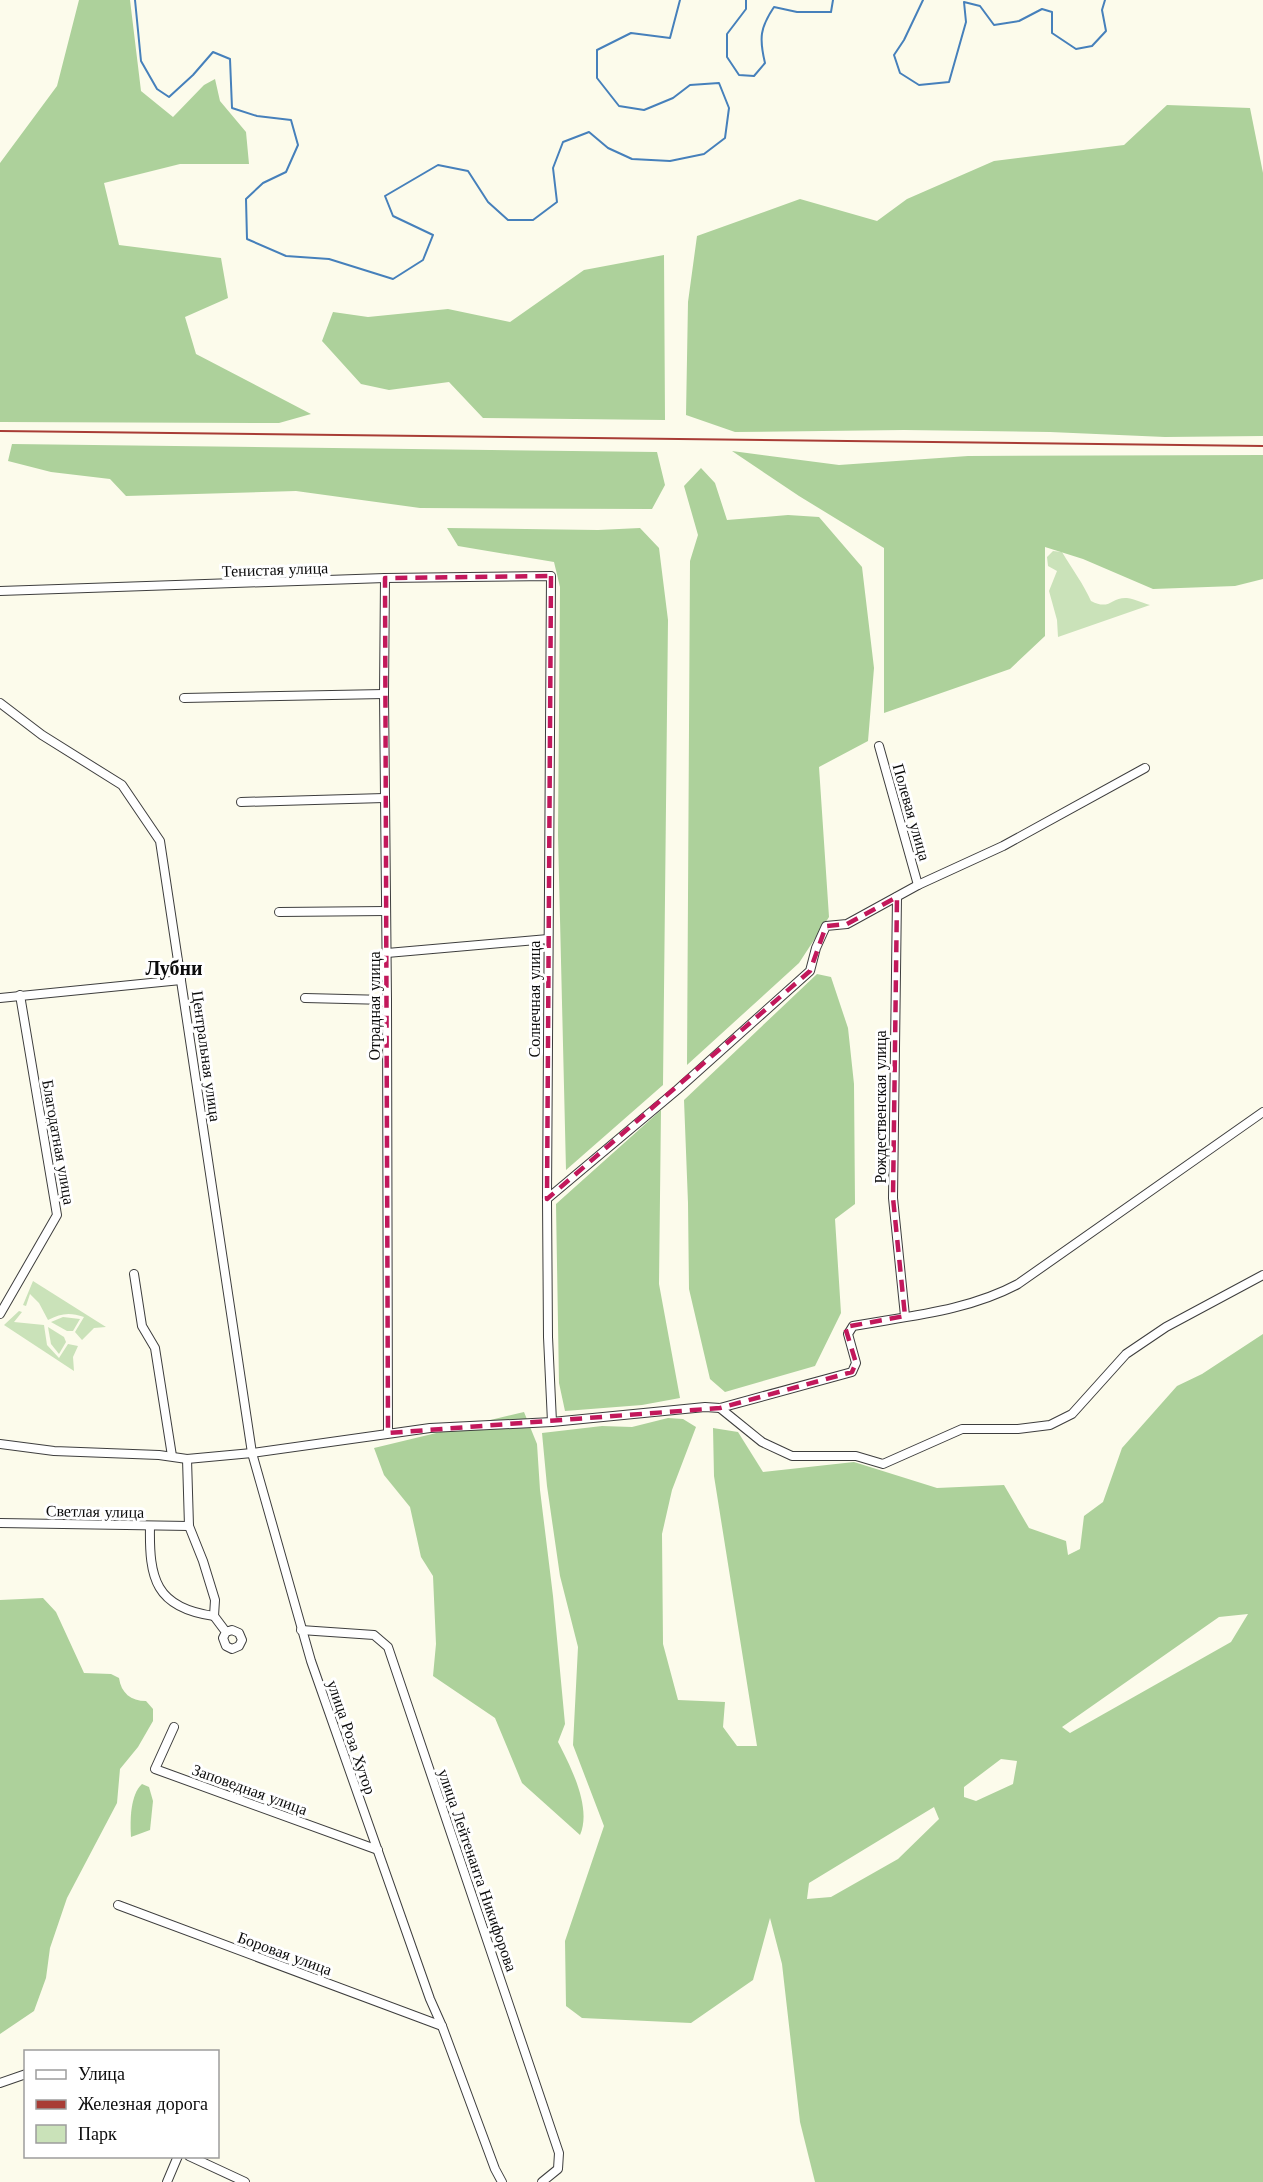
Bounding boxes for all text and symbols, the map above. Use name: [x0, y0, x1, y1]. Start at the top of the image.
street label: Тенистая улица: [222, 557, 328, 581]
street label: Полевая улица: [889, 761, 935, 863]
street label: Солнечная улица: [524, 941, 544, 1057]
street label: Отрадная улица: [364, 951, 384, 1061]
district label: Лубни: [145, 956, 203, 980]
street label: Центральная улица: [188, 989, 226, 1123]
street label: Рождественская улица: [870, 1030, 890, 1184]
street label: Благодатная улица: [38, 1078, 80, 1206]
street label: Светлая улица: [46, 1500, 144, 1522]
street label: улица Роза Хутор: [323, 1677, 381, 1797]
street label: Заповедная улица: [190, 1759, 310, 1819]
street label: улица Лейтенанта Никифорова: [434, 1766, 522, 1974]
street label: Боровая улица: [235, 1927, 335, 1979]
legend: [24, 2050, 219, 2158]
text: Улица: [78, 2063, 125, 2085]
text: Железная дорога: [78, 2093, 208, 2115]
text: Парк: [78, 2123, 117, 2145]

